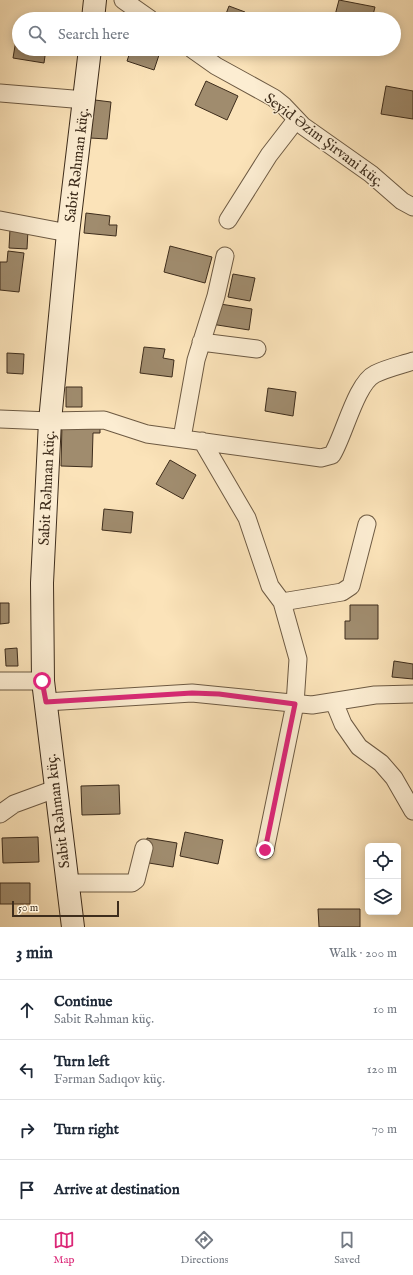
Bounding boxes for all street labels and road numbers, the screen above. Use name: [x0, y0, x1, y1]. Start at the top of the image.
street label: Seyid Əzim Şirvani küç.: [260, 89, 388, 191]
street label: Sabit Rəhman küç.: [61, 107, 93, 223]
street label: Sabit Rəhman küç.: [34, 430, 60, 546]
street label: Sabit Rəhman küç.: [42, 753, 74, 869]

